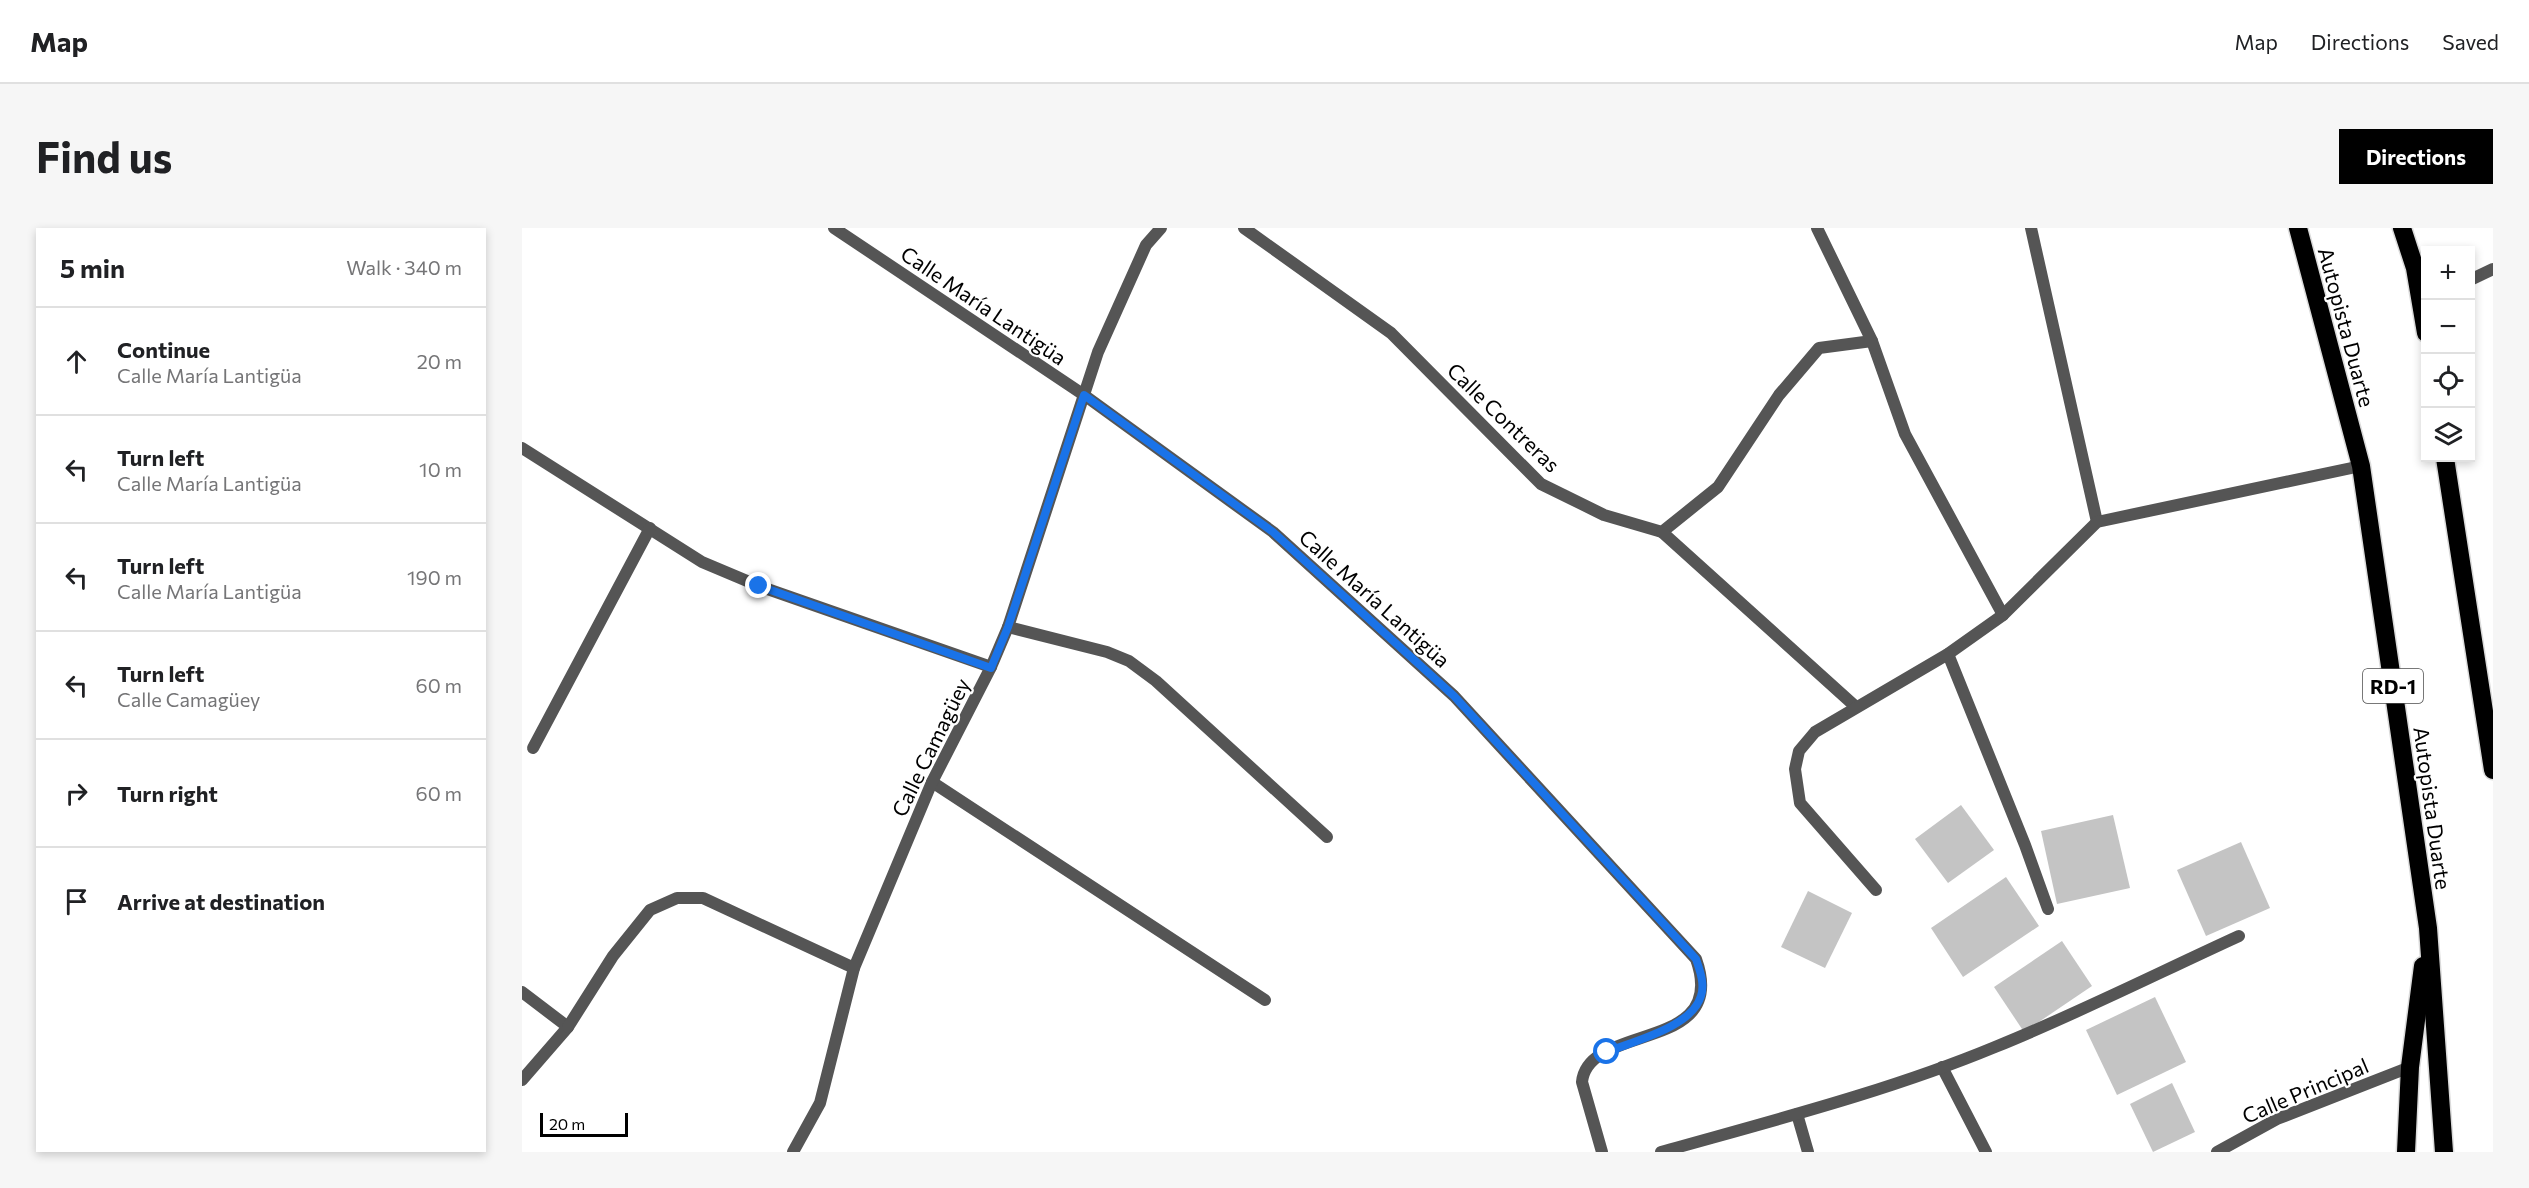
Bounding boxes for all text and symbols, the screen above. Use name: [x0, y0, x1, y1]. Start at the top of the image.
text: Map: [30, 24, 88, 58]
text: Map: [2235, 29, 2278, 54]
text: Directions: [2311, 29, 2409, 54]
text: Saved: [2442, 29, 2499, 54]
button: Directions: [2339, 129, 2493, 184]
text: Find us: [36, 130, 172, 182]
street label: Calle María Lantigüa: [897, 240, 1071, 370]
street label: Autopista Duarte: [2314, 245, 2380, 409]
map controls: [2421, 246, 2475, 462]
button: +: [2421, 246, 2475, 300]
text: 5 min: [60, 252, 125, 283]
text: Walk · 340 m: [346, 255, 462, 279]
button: −: [2421, 300, 2475, 354]
text: Continue: [117, 336, 210, 363]
icon: ahead: [60, 345, 93, 378]
text: 20 m: [417, 349, 462, 373]
button: locate: [2421, 354, 2475, 408]
street label: Calle Contreras: [1443, 357, 1565, 477]
text: Calle María Lantigüa: [117, 363, 302, 387]
button: layers: [2421, 408, 2475, 462]
text: Turn left: [117, 444, 204, 471]
icon: left: [60, 453, 93, 486]
text: 10 m: [419, 457, 462, 481]
text: Calle María Lantigüa: [117, 471, 302, 495]
street label: Calle María Lantigüa: [1295, 524, 1455, 672]
text: Turn left: [117, 552, 204, 579]
icon: left: [60, 561, 93, 594]
text: 190 m: [407, 565, 462, 589]
route end: [745, 572, 771, 598]
text: Calle María Lantigüa: [117, 579, 302, 603]
text: Turn left: [117, 660, 204, 687]
icon: left: [60, 669, 93, 702]
road number: RD-1: [2363, 669, 2423, 703]
text: 60 m: [416, 673, 462, 697]
street label: Calle Camagüey: [886, 674, 974, 820]
text: Calle Camagüey: [117, 687, 260, 711]
street label: Autopista Duarte: [2409, 725, 2457, 891]
icon: right: [60, 777, 93, 810]
text: Turn right: [117, 780, 218, 807]
text: 60 m: [416, 781, 462, 805]
icon: arrive: [60, 885, 93, 918]
text: Arrive at destination: [117, 888, 325, 915]
route start: [1593, 1038, 1619, 1064]
street label: Calle Principal: [2238, 1052, 2372, 1128]
scale bar: [540, 1110, 628, 1138]
text: 20 m: [549, 1114, 585, 1133]

